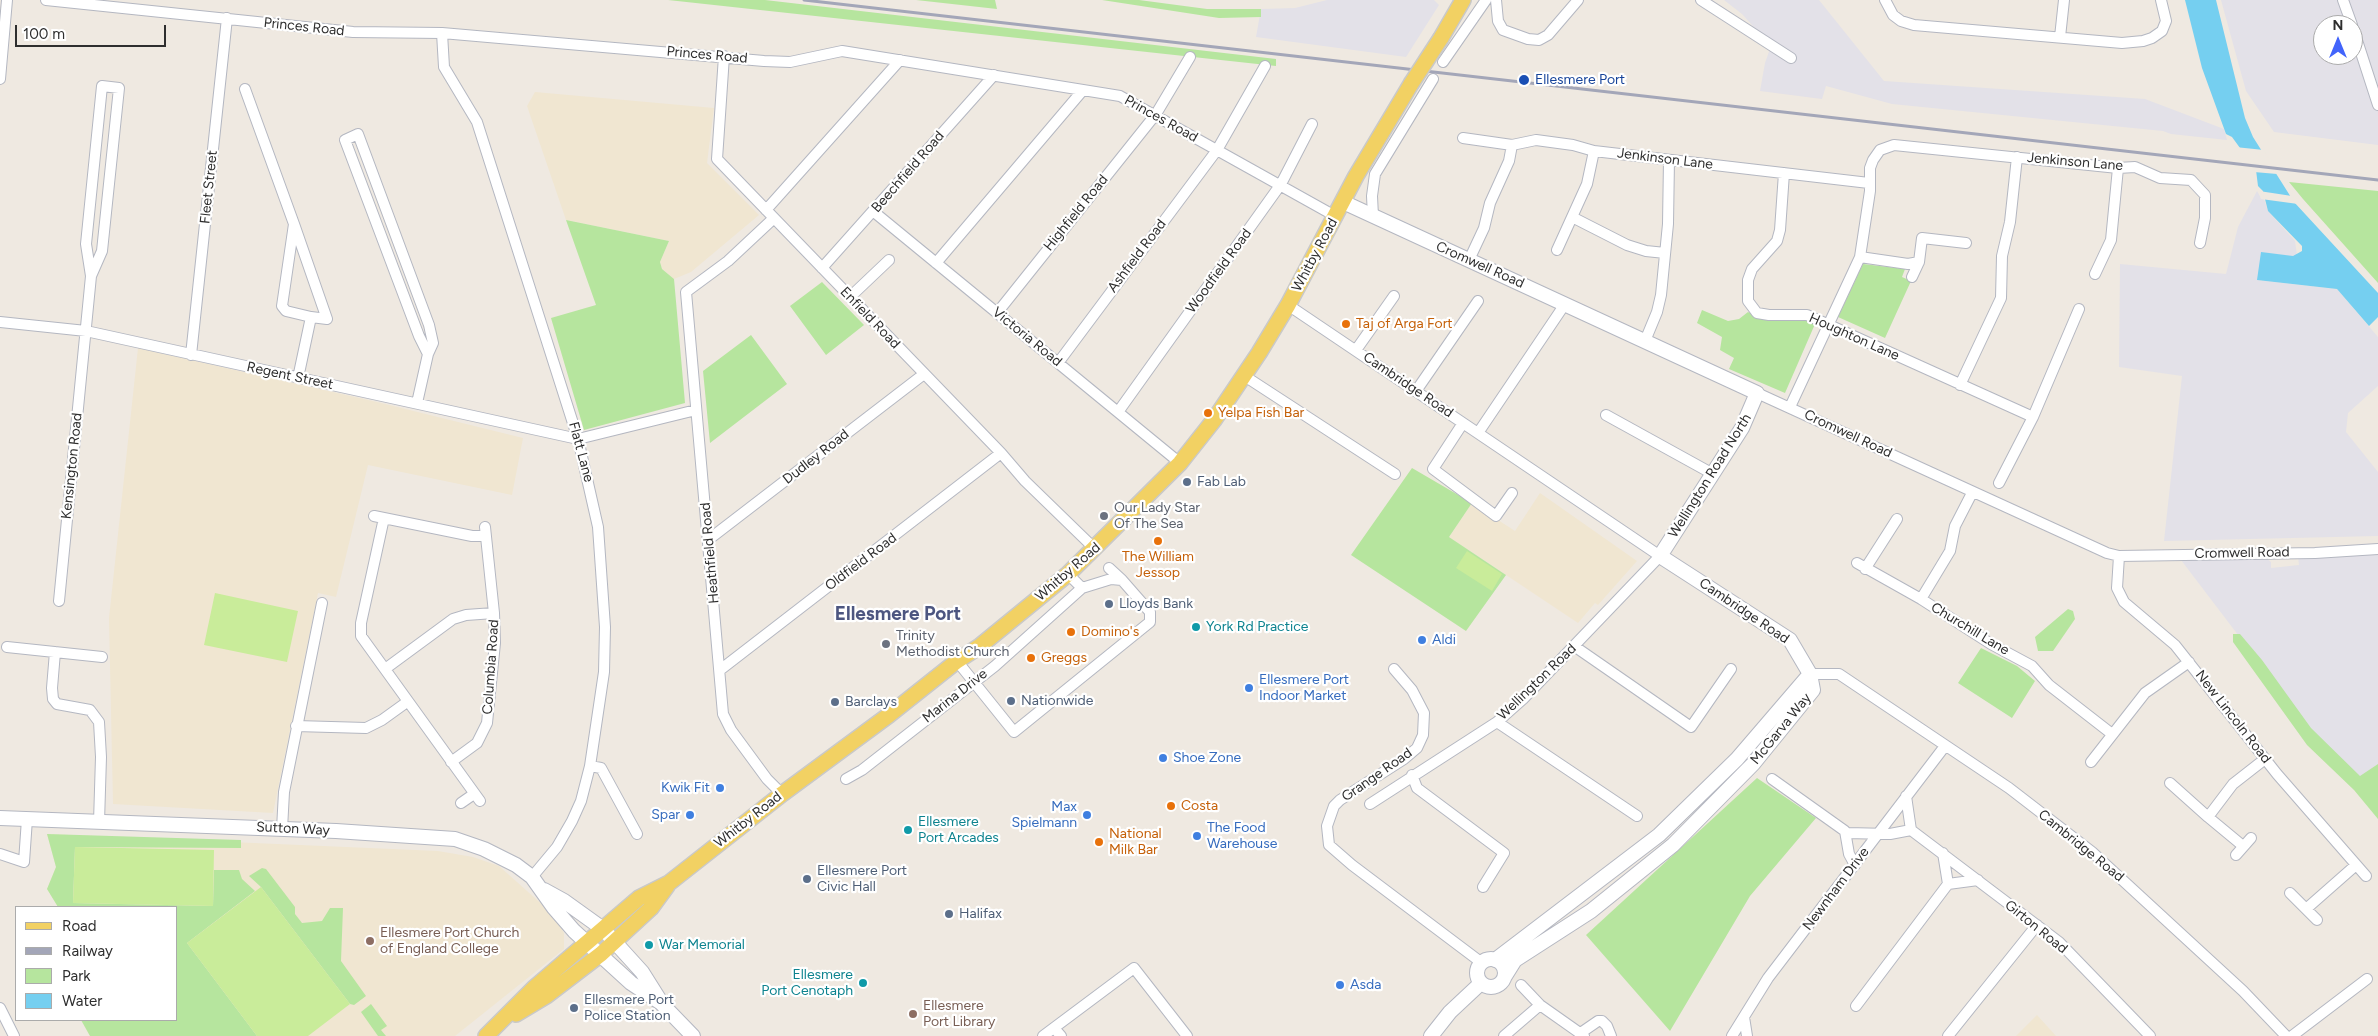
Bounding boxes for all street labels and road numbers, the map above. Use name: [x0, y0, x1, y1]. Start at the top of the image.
street label: Princes Road: [263, 14, 345, 40]
street label: Princes Road: [666, 43, 748, 67]
street label: Princes Road: [1121, 92, 1201, 146]
street label: Beechfield Road: [868, 128, 948, 216]
street label: Jenkinson Lane: [1616, 145, 1714, 173]
street label: Fleet Street: [197, 149, 221, 225]
street label: Jenkinson Lane: [2026, 149, 2124, 175]
street label: Highfield Road: [1040, 172, 1112, 254]
street label: Whitby Road: [1289, 215, 1341, 295]
street label: Ashfield Road: [1104, 216, 1170, 296]
street label: Woodfield Road: [1183, 225, 1255, 317]
street label: Cromwell Road: [1433, 238, 1527, 292]
street label: Enfield Road: [836, 284, 904, 352]
street label: Victoria Road: [989, 304, 1065, 370]
street label: Houghton Lane: [1806, 310, 1902, 364]
street label: Cambridge Road: [1360, 349, 1456, 421]
street label: Regent Street: [245, 359, 335, 393]
street label: Cromwell Road: [1801, 406, 1895, 462]
street label: Wellington Road North: [1665, 411, 1755, 541]
street label: Kensington Road: [58, 412, 86, 520]
street label: Flatt Lane: [565, 420, 597, 484]
street label: Dudley Road: [780, 426, 852, 488]
street label: Heathfield Road: [697, 502, 723, 604]
street label: Oldfield Road: [822, 530, 900, 594]
street label: Whitby Road: [1032, 539, 1104, 605]
street label: Cromwell Road: [2194, 544, 2290, 562]
street label: Cambridge Road: [1696, 575, 1792, 647]
street label: Churchill Lane: [1928, 599, 2012, 659]
street label: Columbia Road: [479, 619, 503, 715]
street label: Wellington Road: [1494, 640, 1580, 724]
street label: Marina Drive: [919, 665, 991, 727]
street label: New Lincoln Road: [2191, 667, 2275, 767]
street label: McGarva Way: [1747, 690, 1815, 768]
street label: Grange Road: [1339, 745, 1415, 805]
street label: Whitby Road: [711, 788, 785, 852]
street label: Cambridge Road: [2035, 806, 2127, 886]
street label: Sutton Way: [256, 819, 330, 839]
street label: Newnham Drive: [1799, 844, 1873, 934]
street label: Girton Road: [2001, 897, 2071, 957]

